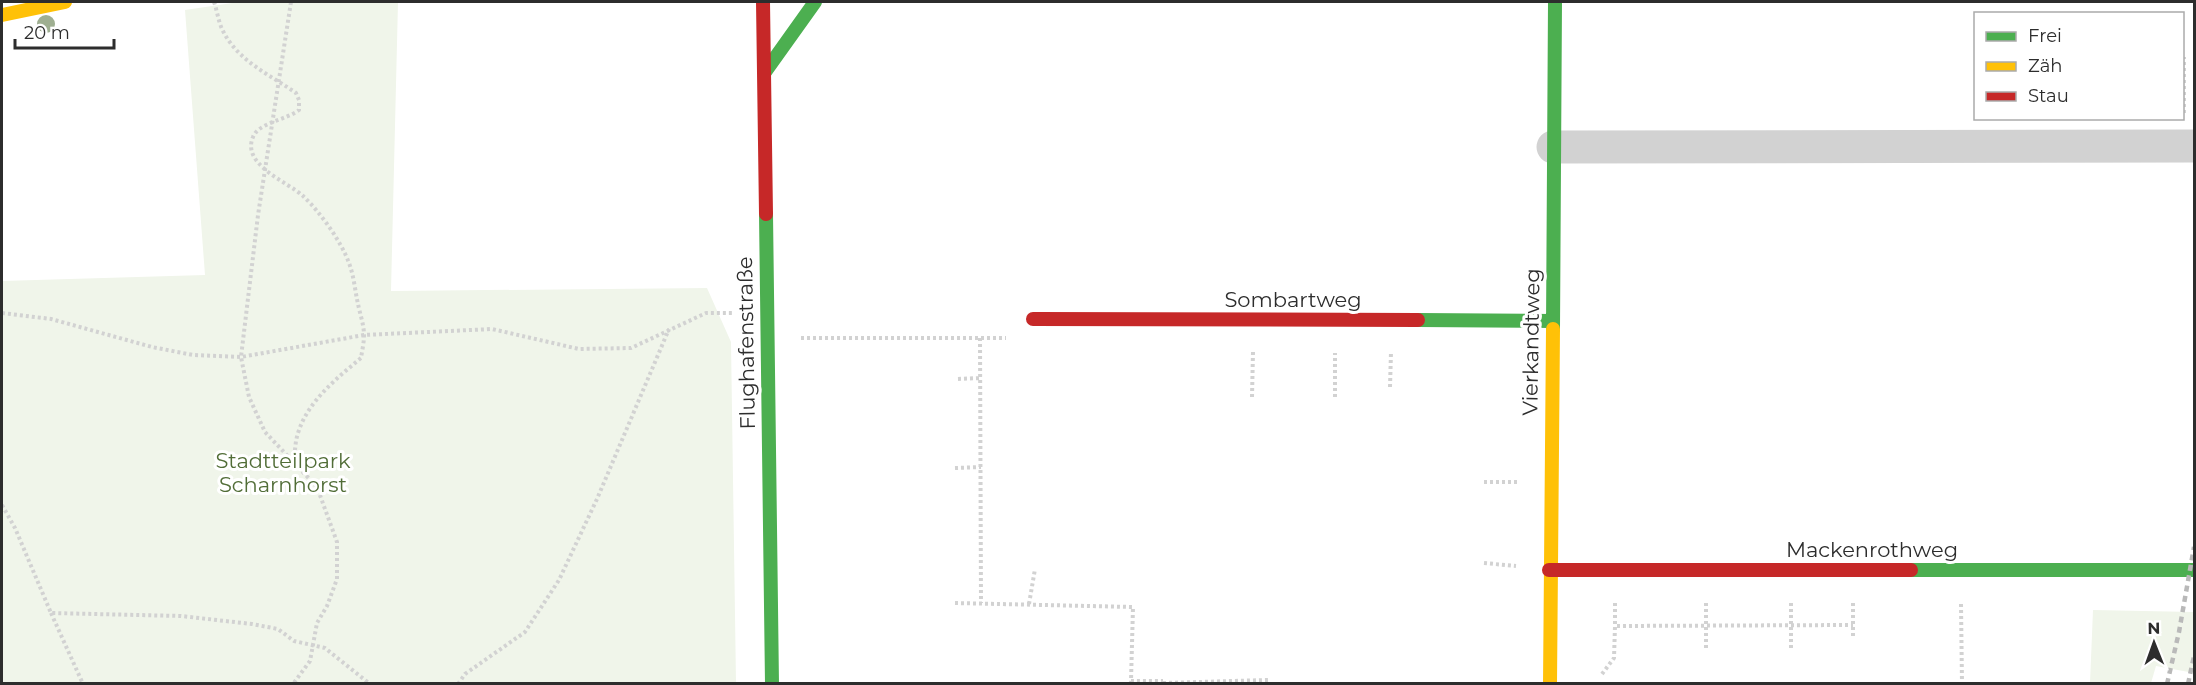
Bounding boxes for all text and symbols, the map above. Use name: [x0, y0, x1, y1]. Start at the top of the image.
scale bar: [15, 12, 114, 50]
legend: [1974, 12, 2184, 120]
text: 20 m: [24, 22, 70, 44]
text: Frei: [2028, 25, 2062, 47]
text: Zäh: [2028, 55, 2063, 77]
text: Stau: [2028, 85, 2069, 107]
street label: Flughafenstraße: [732, 256, 760, 430]
street label: Vierkandtweg: [1517, 268, 1545, 416]
street label: Sombartweg: [1224, 287, 1362, 312]
park label: Stadtteilpark Scharnhorst: [215, 448, 351, 497]
street label: Mackenrothweg: [1786, 537, 1958, 562]
north arrow: [2124, 613, 2184, 673]
text: N: [2147, 619, 2160, 638]

